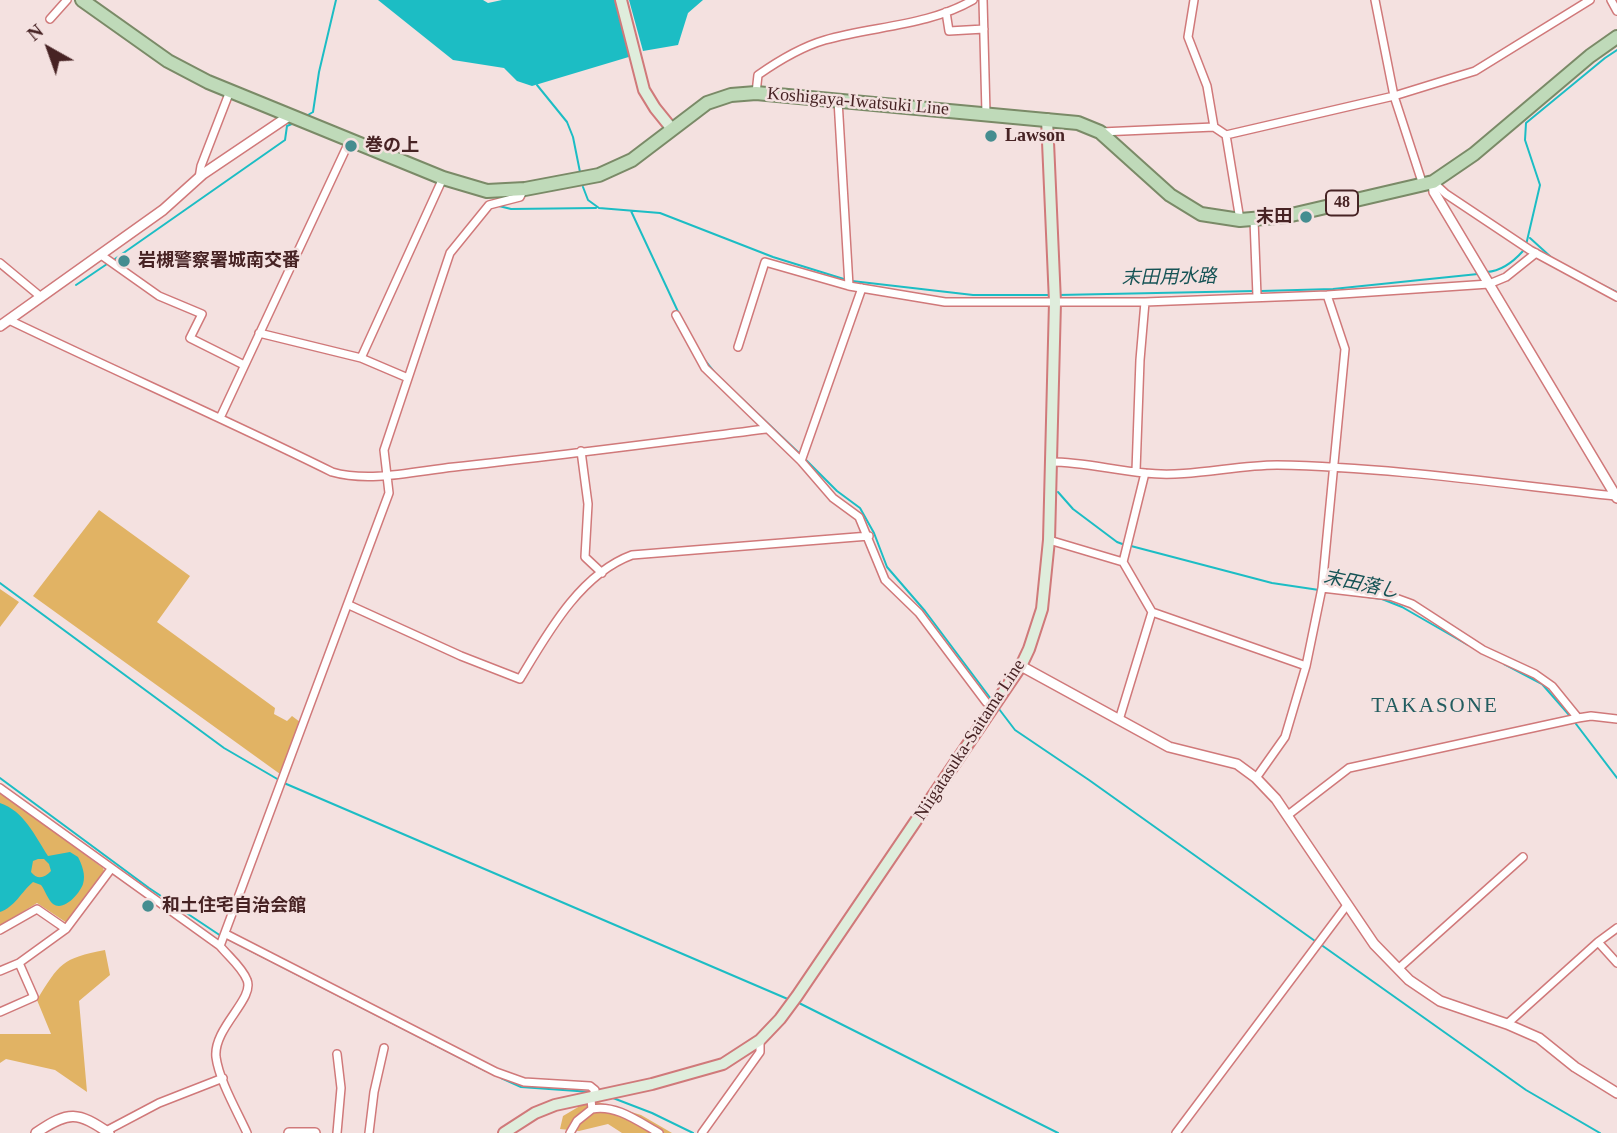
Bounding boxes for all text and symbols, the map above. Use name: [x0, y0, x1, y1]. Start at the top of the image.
north arrow: [14, 14, 84, 84]
text: N: [23, 20, 47, 45]
street label: Koshigaya-Iwatsuki Line: [766, 83, 950, 121]
place label: Lawson: [1005, 125, 1065, 147]
marker: Lawson: [983, 128, 999, 144]
place label: 巻の上: [365, 135, 419, 157]
marker: 巻の上: [343, 138, 359, 154]
road number: 48: [1326, 190, 1358, 216]
place label: 末田: [1256, 206, 1292, 228]
marker: 末田: [1298, 209, 1314, 225]
place label: 岩槻警察署城南交番: [138, 250, 300, 272]
marker: 岩槻警察署城南交番: [116, 253, 132, 269]
water label: 末田用水路: [1121, 266, 1217, 290]
water label: 末田落し: [1321, 566, 1401, 604]
street label: Niigatasuka-Saitama Line: [910, 656, 1030, 824]
district label: TAKASONE: [1372, 693, 1498, 719]
place label: 和土住宅自治会館: [162, 895, 306, 917]
marker: 和土住宅自治会館: [140, 898, 156, 914]

